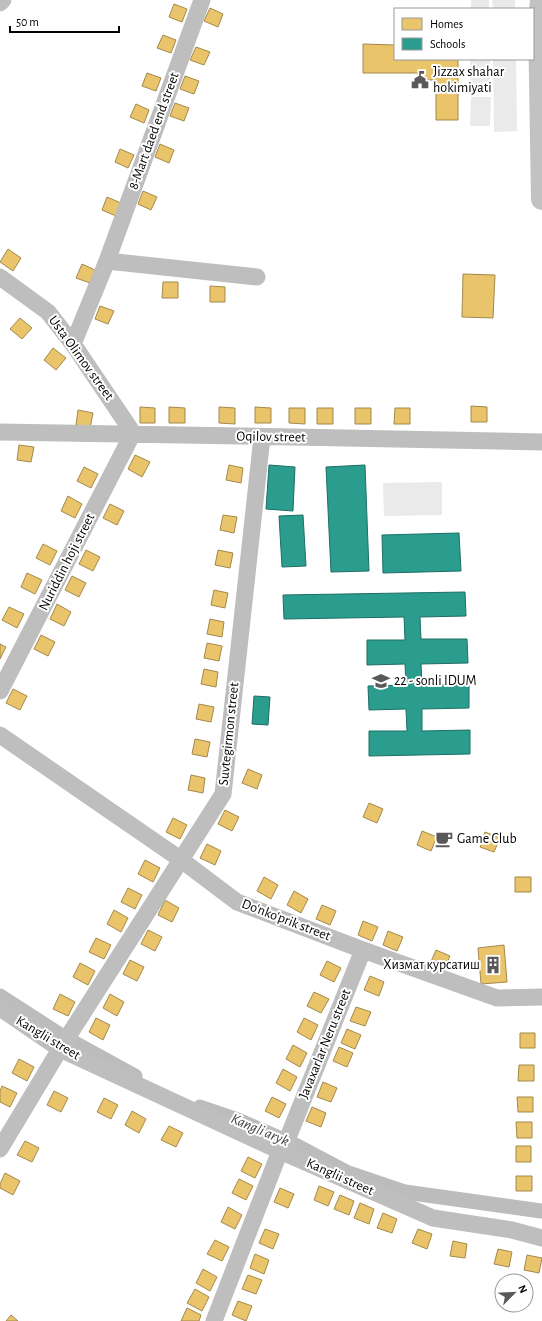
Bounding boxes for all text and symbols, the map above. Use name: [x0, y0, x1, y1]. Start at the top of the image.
scale bar: [10, 8, 119, 34]
legend: [394, 8, 534, 60]
text: 50 m: [16, 16, 39, 28]
text: Homes: [430, 18, 463, 30]
text: Schools: [430, 38, 465, 50]
place label: Jizzax shahar hokimiyati: [433, 65, 505, 95]
street label: 8-Mart daed end street: [126, 70, 182, 191]
public building icon: Jizzax shahar hokimiyati: [410, 70, 430, 90]
street label: Usta Olimov street: [46, 313, 117, 403]
street label: Oqilov street: [236, 429, 306, 445]
street label: Nuriddin hoji street: [37, 511, 98, 613]
school or university icon: 22 - sonli IDUM: [371, 671, 391, 691]
place label: 22 - sonli IDUM: [394, 674, 477, 688]
street label: Suvtegirmon street: [217, 681, 241, 786]
cafe icon: Game Club: [434, 829, 454, 849]
place label: Game Club: [457, 832, 517, 846]
street label: Do'nko'prik street: [240, 897, 333, 944]
building icon: Хизмат курсатиш: [483, 955, 503, 975]
place label: Хизмат курсатиш: [383, 958, 480, 972]
street label: Javaxarlar Neru street: [297, 987, 354, 1101]
street label: Kanglii street: [14, 1013, 83, 1063]
water label: Kangli aryk: [229, 1111, 291, 1149]
street label: Kanglii street: [304, 1156, 376, 1198]
north arrow: [494, 1273, 534, 1313]
text: N: [516, 1283, 529, 1295]

